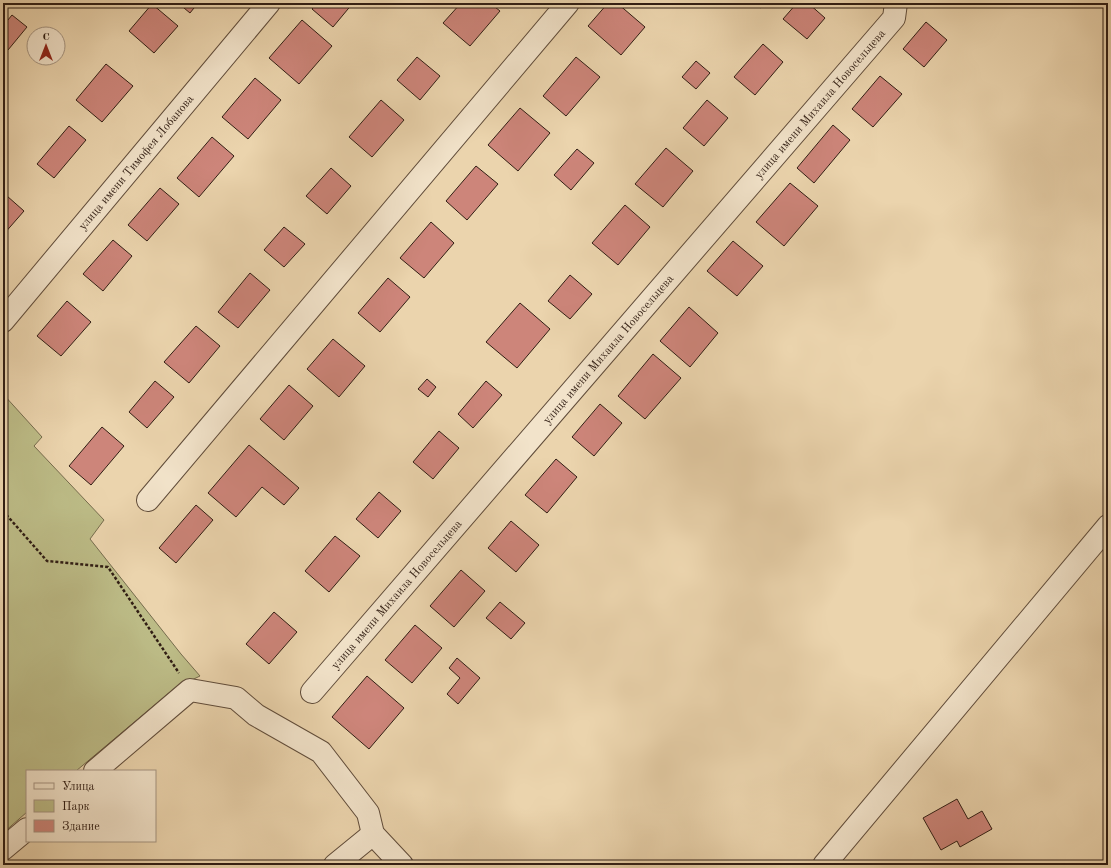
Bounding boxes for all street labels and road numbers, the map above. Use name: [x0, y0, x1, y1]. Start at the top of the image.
street label: улица имени Михаила Новосельцева: [753, 28, 888, 181]
street label: улица имени Тимофея Лобанова: [77, 93, 196, 233]
street label: улица имени Михаила Новосельцева: [541, 273, 676, 427]
street label: улица имени Михаила Новосельцева: [330, 518, 465, 672]

